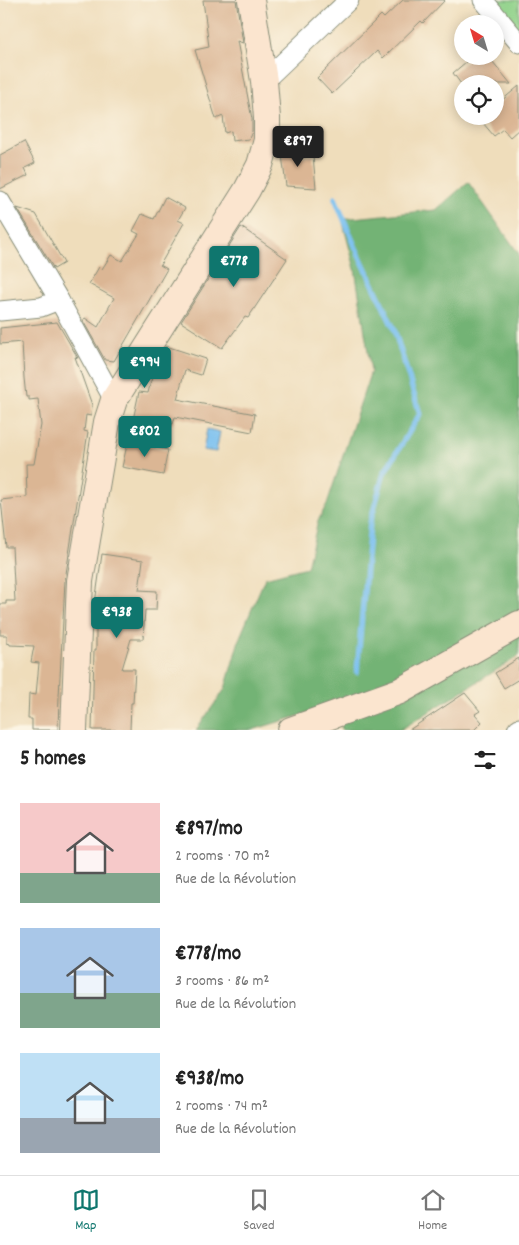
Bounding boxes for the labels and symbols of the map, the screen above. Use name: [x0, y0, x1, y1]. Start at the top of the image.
north arrow: [454, 15, 504, 65]
pin: €897: [268, 126, 328, 168]
pin: €778: [204, 246, 264, 288]
pin: €994: [115, 346, 175, 389]
pin: €802: [115, 416, 175, 458]
pin: €938: [87, 596, 147, 639]

